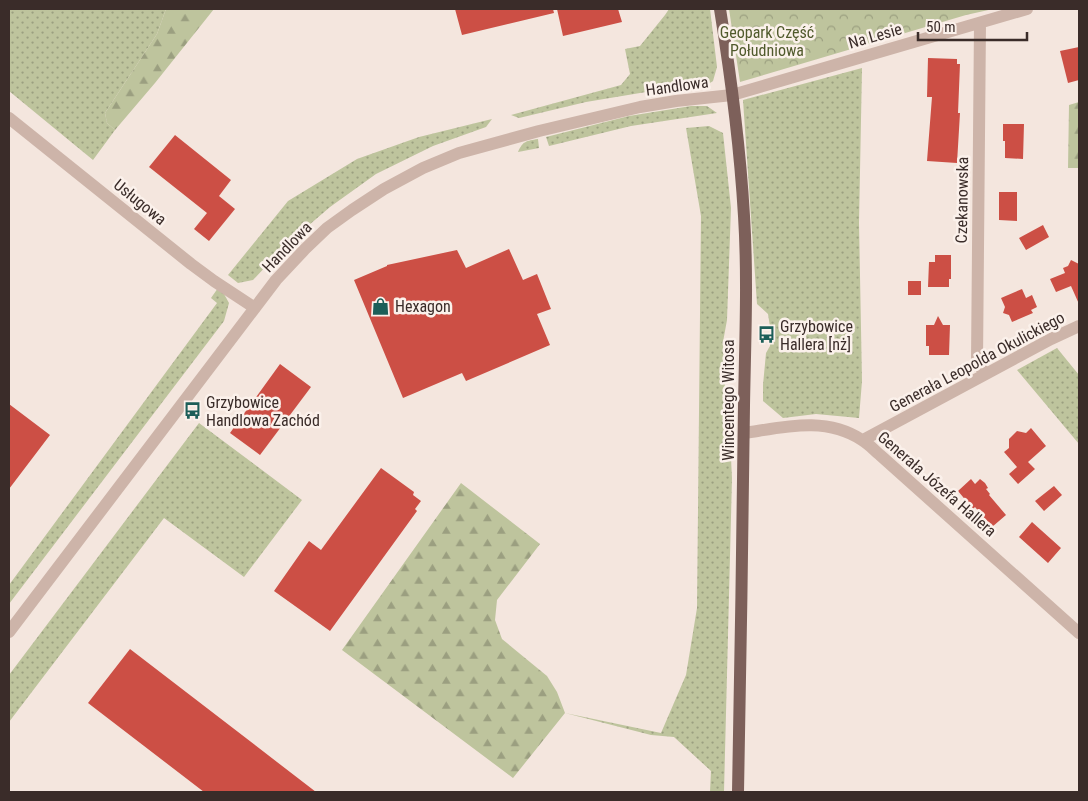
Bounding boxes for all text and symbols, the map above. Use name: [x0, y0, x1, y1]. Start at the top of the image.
scale bar: [918, 10, 1027, 42]
text: 50 m: [926, 18, 956, 36]
street label: Na Lesie: [846, 19, 904, 53]
park label: Geopark Część Południowa: [720, 23, 814, 60]
street label: Handlowa: [644, 72, 710, 100]
street label: Czekanowska: [952, 156, 972, 244]
street label: Usługowa: [110, 175, 170, 229]
street label: Handlowa: [258, 218, 316, 276]
shop icon: Hexagon: [371, 296, 391, 316]
place label: Hexagon: [395, 297, 451, 316]
street label: Generała Leopolda Okulickiego: [886, 308, 1068, 416]
place label: Grzybowice Hallera [nż]: [780, 317, 853, 354]
bus stop icon: Grzybowice Hallera [nż]: [756, 325, 776, 345]
street label: Wincentego Witosa: [719, 339, 738, 461]
place label: Grzybowice Handlowa Zachód: [206, 393, 320, 430]
bus stop icon: Grzybowice Handlowa Zachód: [182, 401, 202, 421]
street label: Generała Józefa Hallera: [874, 427, 1000, 541]

